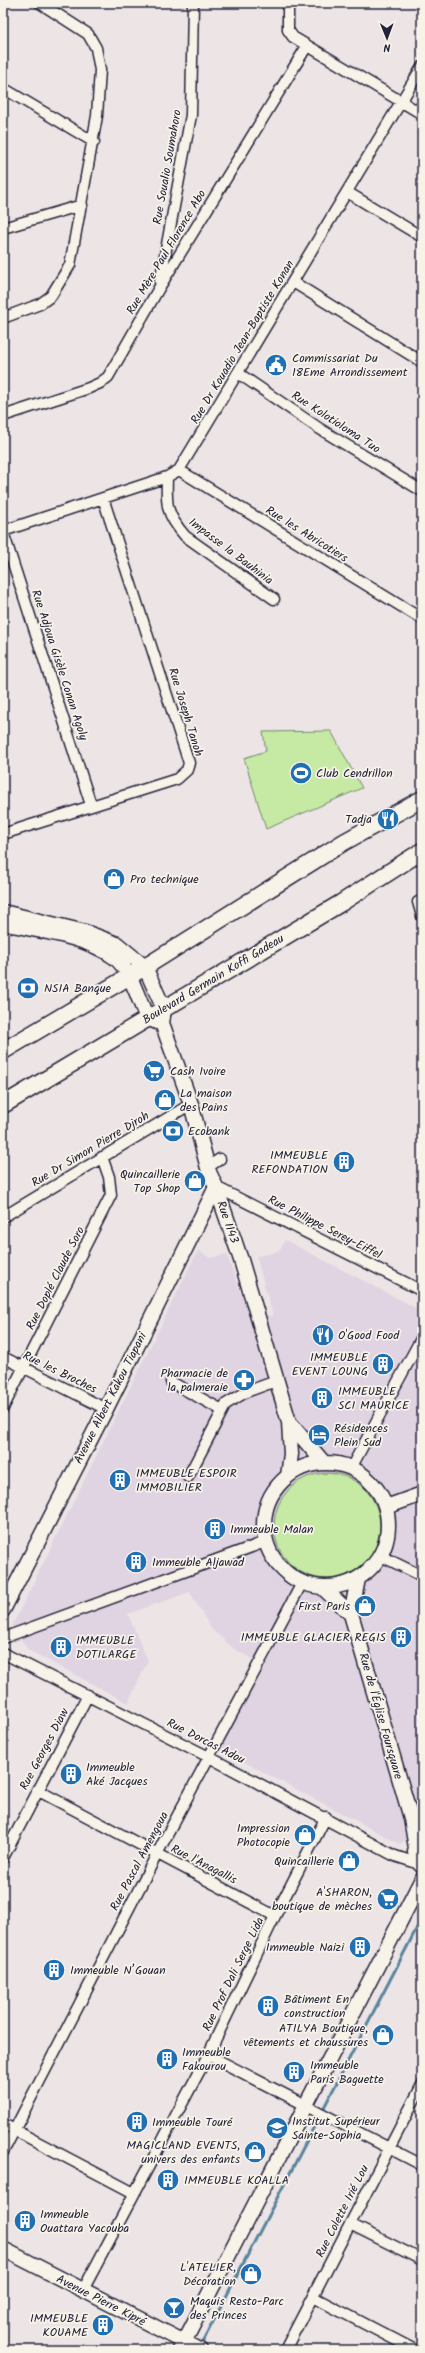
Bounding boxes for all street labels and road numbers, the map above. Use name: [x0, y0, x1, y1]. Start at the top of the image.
street label: Rue Soualio Soumahoro: [148, 108, 187, 226]
street label: Rue Mère Paul Florence Abo: [122, 186, 211, 318]
street label: Rue Dr Kouadio Jean-Baptiste Konan: [186, 257, 299, 428]
street label: Rue Kolotioloma Tuo: [287, 386, 384, 458]
street label: Rue les Abricotiers: [262, 501, 352, 568]
street label: Impasse la Bauhinia: [184, 513, 277, 590]
street label: Rue Adjoua Gisèle Conan Agoly: [26, 587, 93, 743]
street label: Rue Joseph Tanoh: [163, 665, 208, 759]
street label: Boulevard Germain Koffi Gadeau: [139, 929, 288, 1029]
street label: Rue Dr Simon Pierre Djroh: [28, 1107, 153, 1192]
street label: Rue Philippe Serey-Eiffel: [264, 1190, 385, 1264]
street label: Rue I143: [211, 1198, 244, 1246]
street label: Rue Doplé Claude Soro: [21, 1223, 90, 1333]
street label: Avenue Albert Kakou Tiapani: [69, 1328, 152, 1467]
street label: Rue les Broches: [19, 1346, 100, 1399]
street label: Rue de l'Église Foursquare: [353, 1651, 408, 1782]
street label: Rue Georges Diaw: [15, 1704, 74, 1794]
street label: Rue Dorcas Adou: [163, 1714, 248, 1769]
street label: Rue Pascal Amengoua: [105, 1808, 174, 1914]
street label: Rue l'Anagallis: [167, 1840, 240, 1889]
street label: Rue Prof Dali Serge Lida: [198, 1914, 270, 2035]
street label: Rue Colette Irié Lou: [311, 2161, 374, 2261]
street label: Avenue Pierre Kipré: [53, 2270, 149, 2331]

